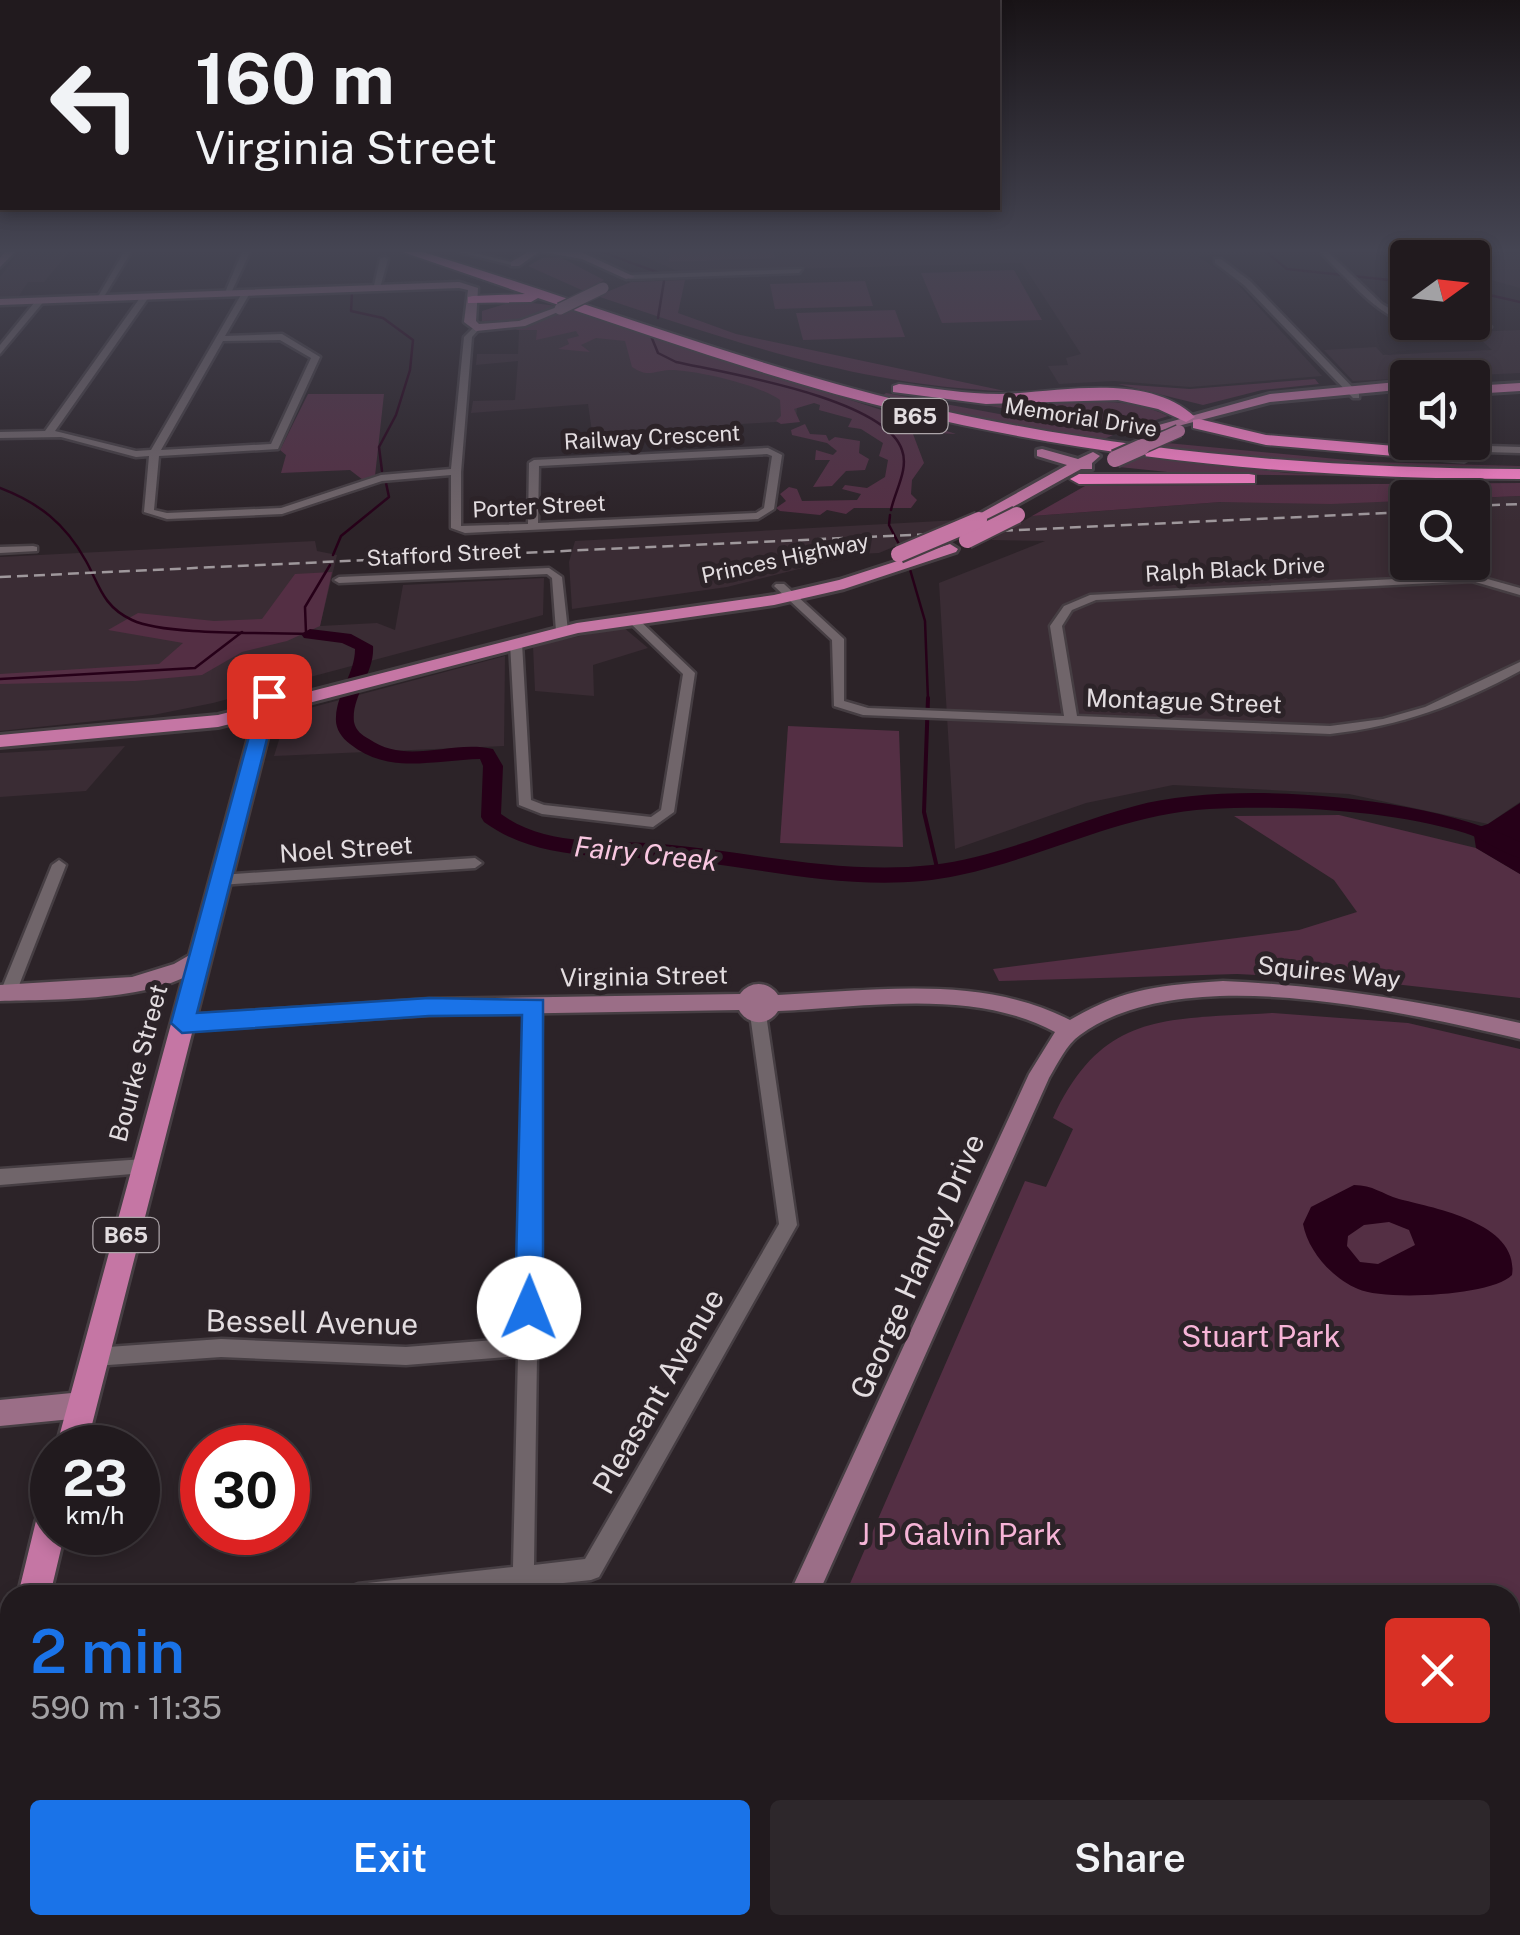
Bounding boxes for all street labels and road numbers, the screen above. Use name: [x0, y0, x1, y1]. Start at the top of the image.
street label: Memorial Drive: [1003, 392, 1159, 442]
road number: B65: [882, 399, 948, 433]
street label: Railway Crescent: [563, 419, 741, 455]
street label: Porter Street: [472, 490, 606, 522]
street label: Princes Highway: [699, 528, 871, 588]
street label: Stafford Street: [366, 537, 522, 571]
street label: Ralph Black Drive: [1144, 551, 1326, 587]
street label: Montague Street: [1085, 683, 1283, 719]
street label: Noel Street: [278, 829, 414, 869]
street label: Squires Way: [1256, 950, 1402, 994]
street label: Virginia Street: [560, 960, 728, 992]
street label: Bourke Street: [103, 981, 173, 1145]
street label: George Hanley Drive: [842, 1128, 992, 1404]
road number: B65: [94, 1218, 158, 1252]
street label: Pleasant Avenue: [585, 1282, 731, 1500]
street label: Bessell Avenue: [205, 1302, 419, 1342]

